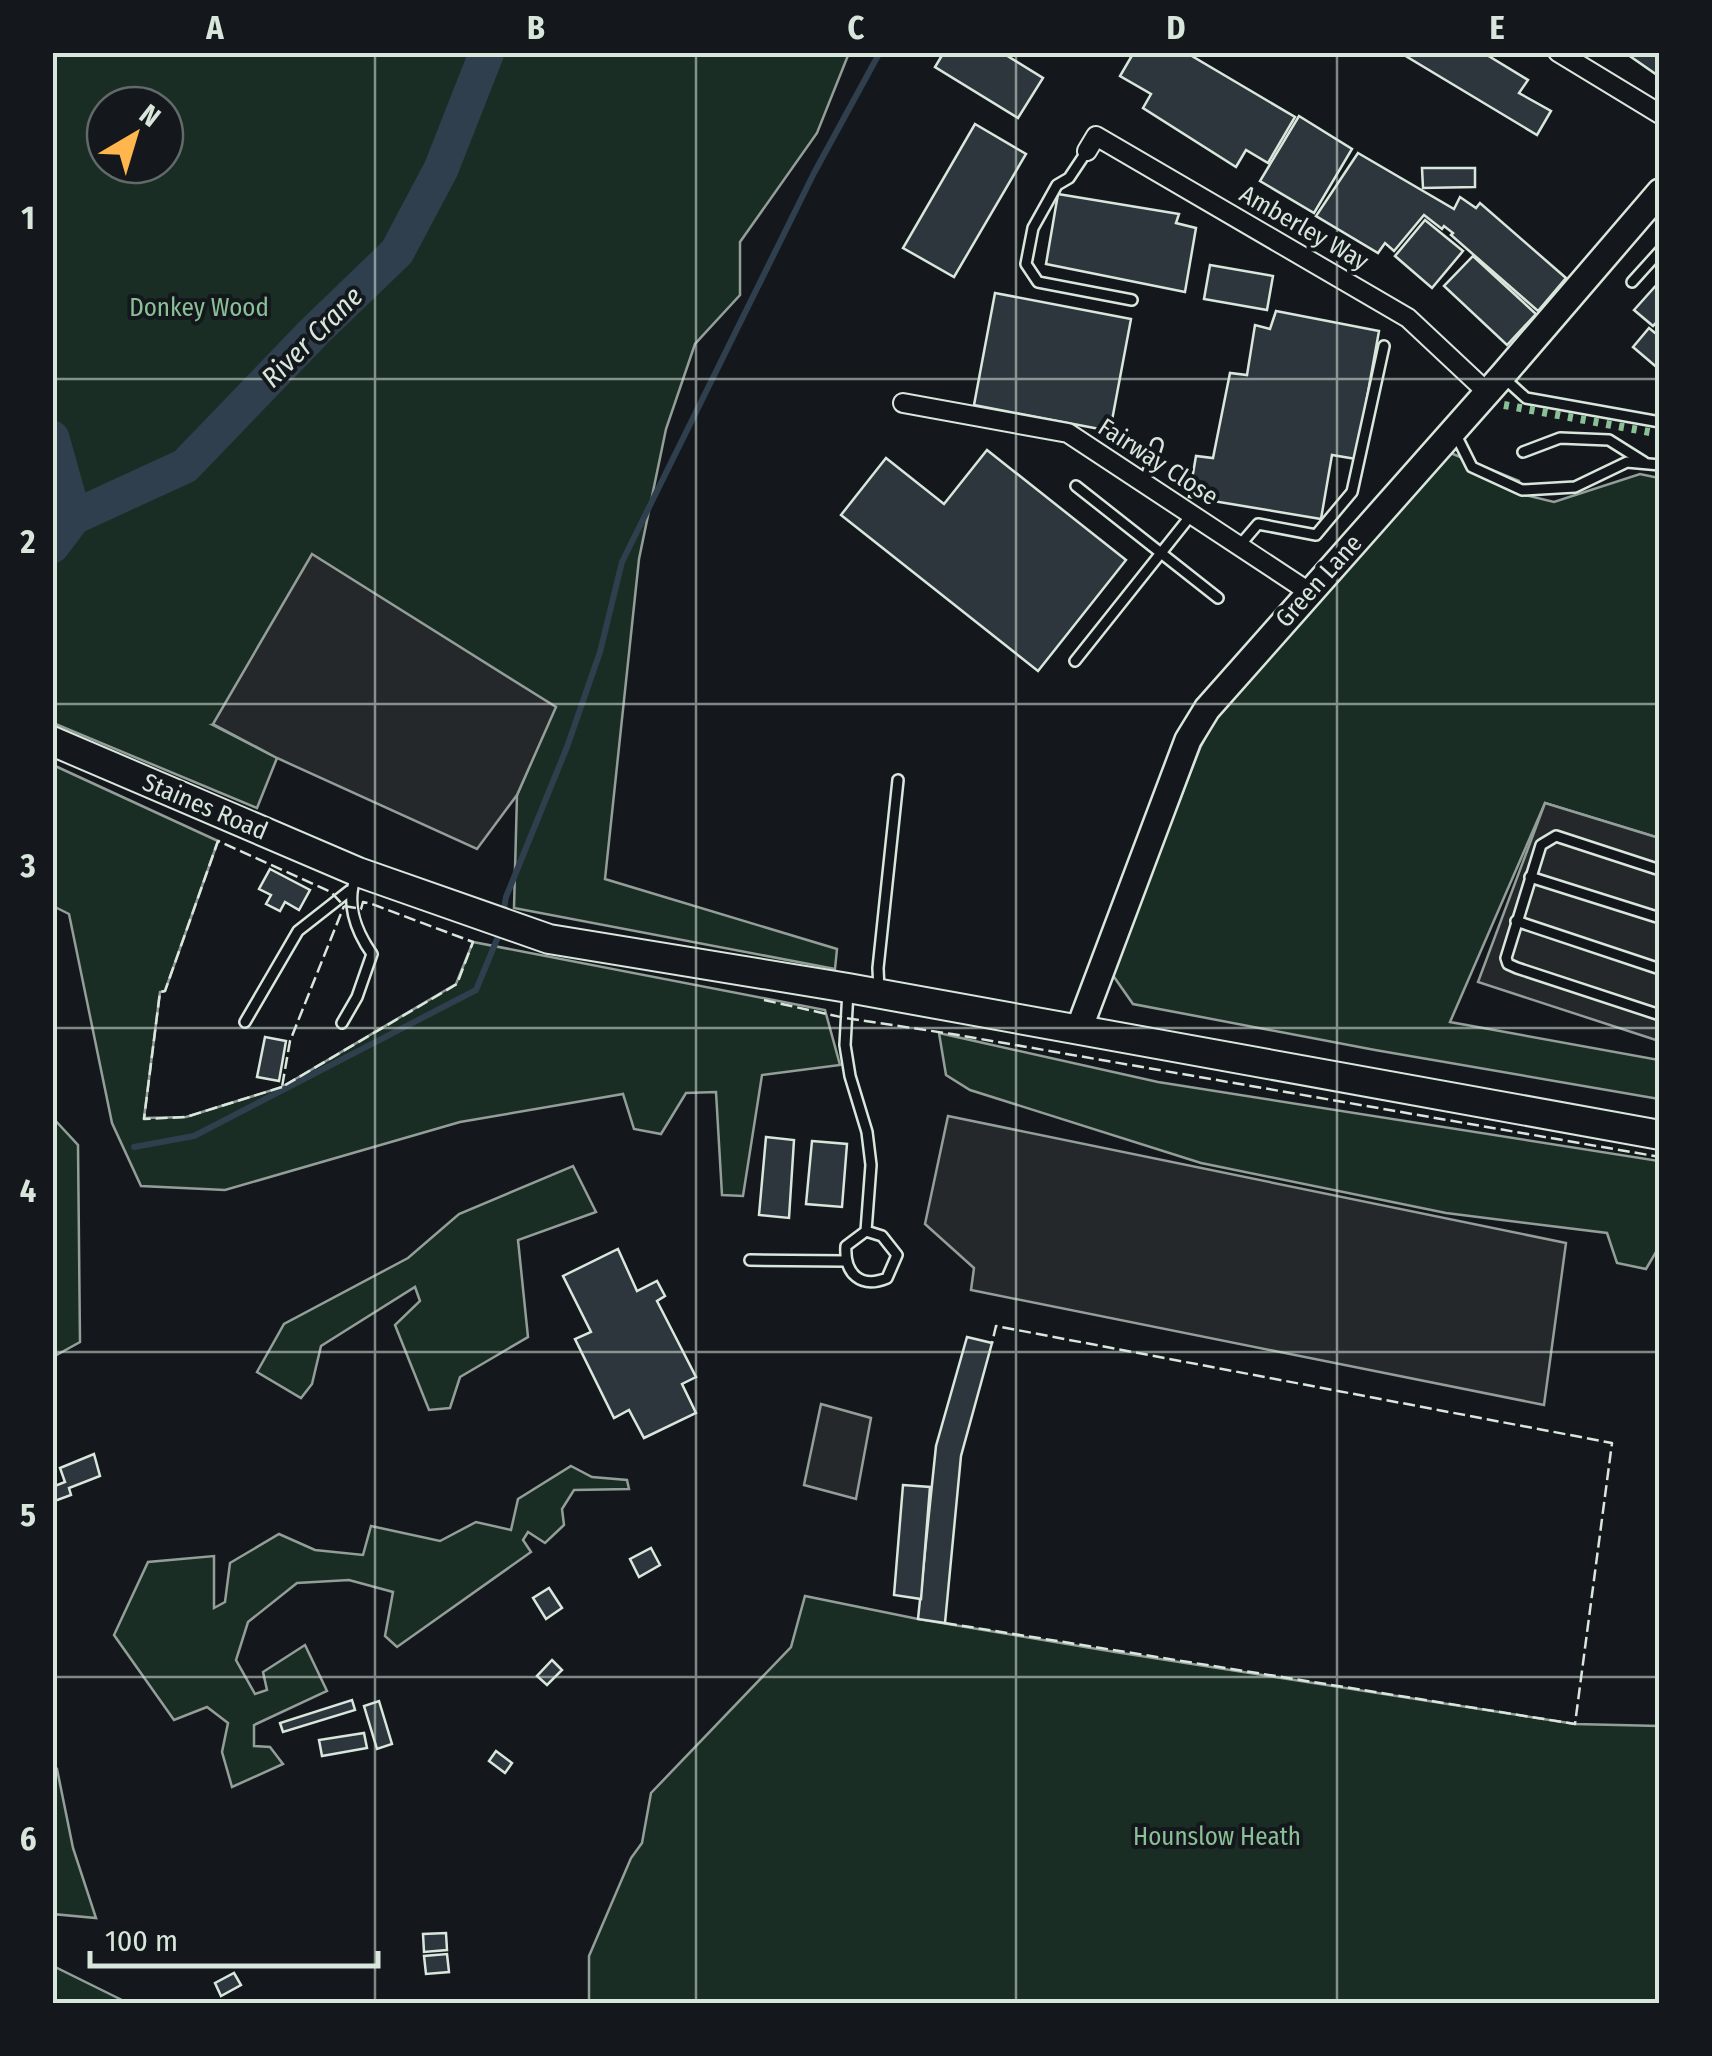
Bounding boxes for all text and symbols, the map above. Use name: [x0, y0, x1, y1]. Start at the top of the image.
text: A: [205, 9, 224, 47]
text: B: [527, 9, 545, 47]
text: C: [848, 9, 865, 47]
text: D: [1166, 9, 1186, 47]
text: E: [1489, 9, 1505, 47]
north arrow: [85, 85, 185, 185]
text: N: [133, 98, 167, 134]
street label: Amberley Way: [1234, 179, 1374, 277]
text: 1: [21, 199, 35, 237]
water label: River Crane: [255, 280, 369, 394]
park label: Donkey Wood: [129, 293, 269, 323]
street label: Fairway Close: [1092, 412, 1224, 512]
text: 2: [20, 523, 36, 561]
street label: Green Lane: [1269, 528, 1369, 634]
street label: Staines Road: [138, 767, 272, 847]
text: 3: [19, 847, 36, 885]
text: 4: [20, 1172, 36, 1210]
text: 5: [20, 1496, 36, 1534]
text: 6: [20, 1820, 36, 1858]
park label: Hounslow Heath: [1133, 1822, 1301, 1852]
scale bar: [90, 1906, 378, 1968]
text: 100 m: [105, 1923, 178, 1959]

